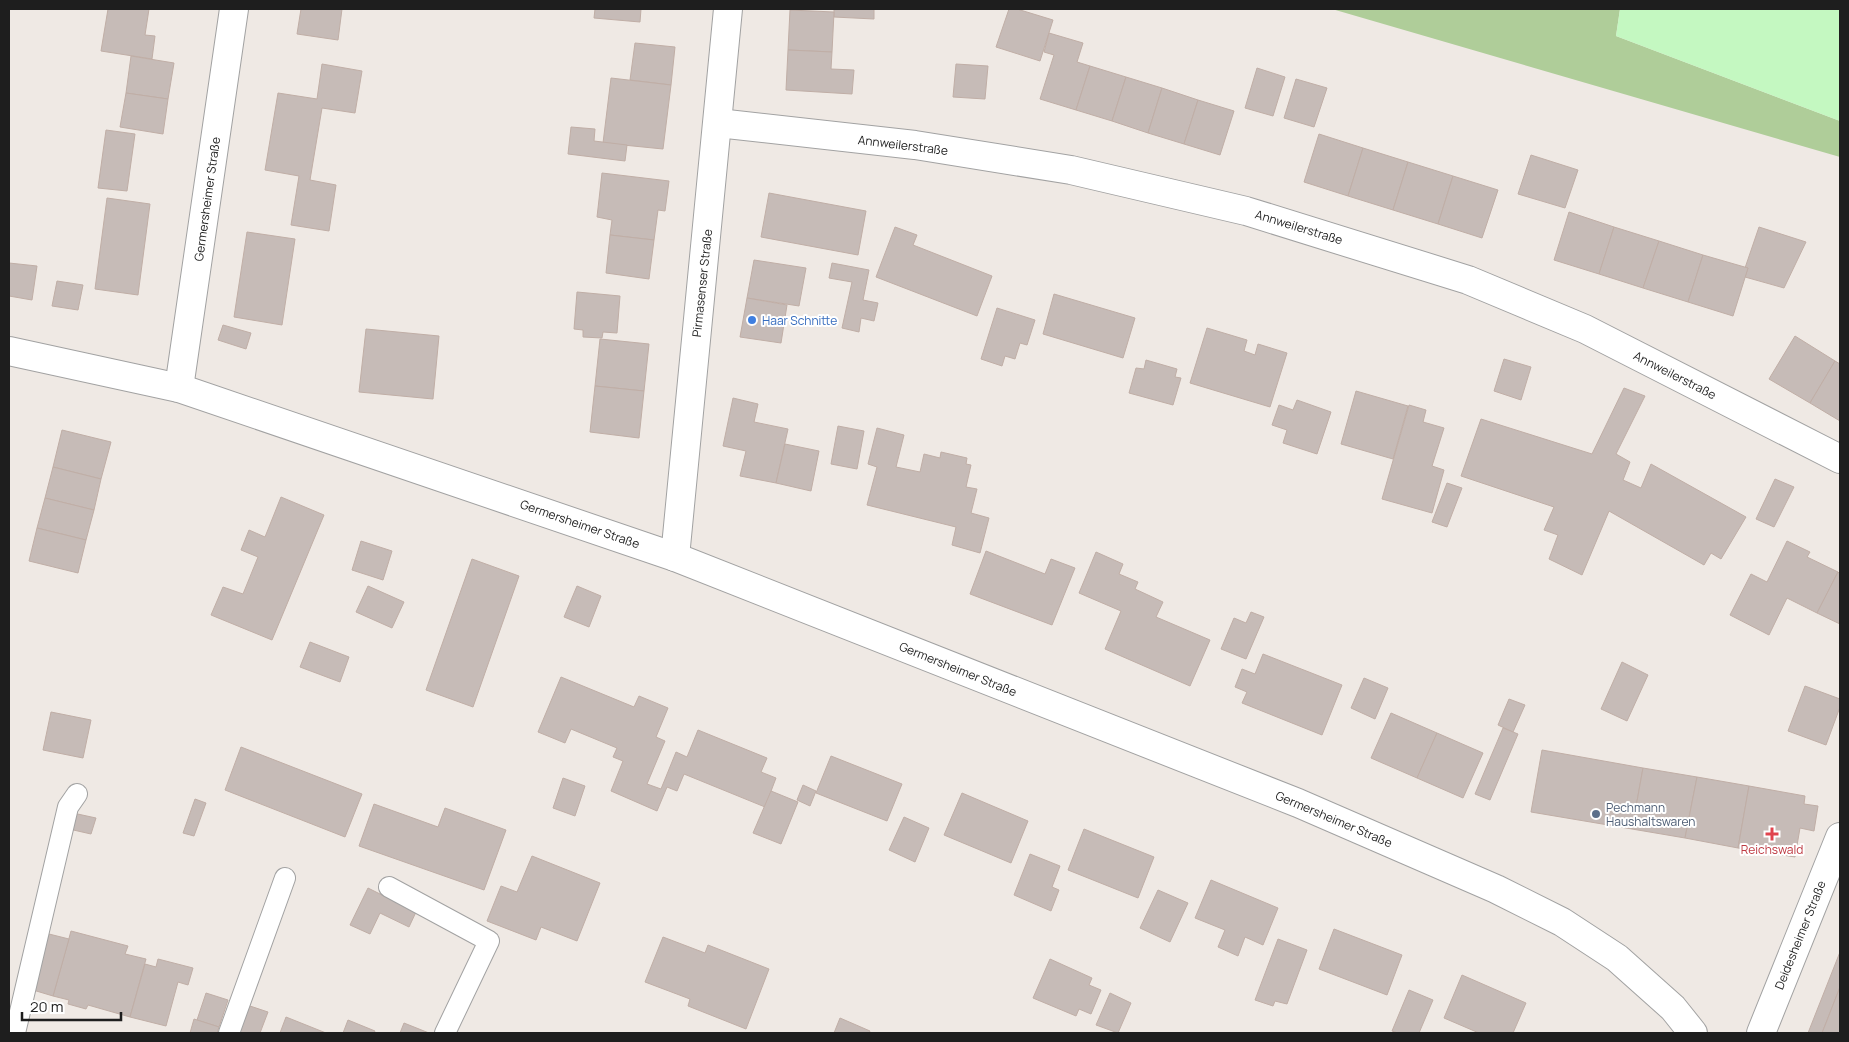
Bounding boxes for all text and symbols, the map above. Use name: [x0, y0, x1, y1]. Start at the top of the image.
street label: Annweilerstraße: [857, 131, 949, 159]
street label: Germersheimer Straße: [190, 136, 224, 262]
street label: Annweilerstraße: [1253, 206, 1345, 248]
street label: Pirmasenser Straße: [688, 228, 716, 338]
place label: Haar Schnitte: [762, 312, 837, 329]
marker: Haar Schnitte: [746, 314, 758, 326]
street label: Annweilerstraße: [1631, 347, 1719, 403]
street label: Germersheimer Straße: [518, 496, 642, 552]
street label: Germersheimer Straße: [897, 638, 1019, 700]
street label: Germersheimer Straße: [1273, 787, 1395, 851]
place label: Pechmann Haushaltswaren: [1606, 799, 1695, 830]
marker: Pechmann Haushaltswaren: [1590, 808, 1602, 820]
marker: Reichswald: [1766, 828, 1778, 840]
place label: Reichswald: [1741, 841, 1803, 858]
street label: Deidesheimer Straße: [1770, 878, 1830, 992]
scale bar: [22, 990, 121, 1022]
text: 20 m: [30, 996, 63, 1017]

